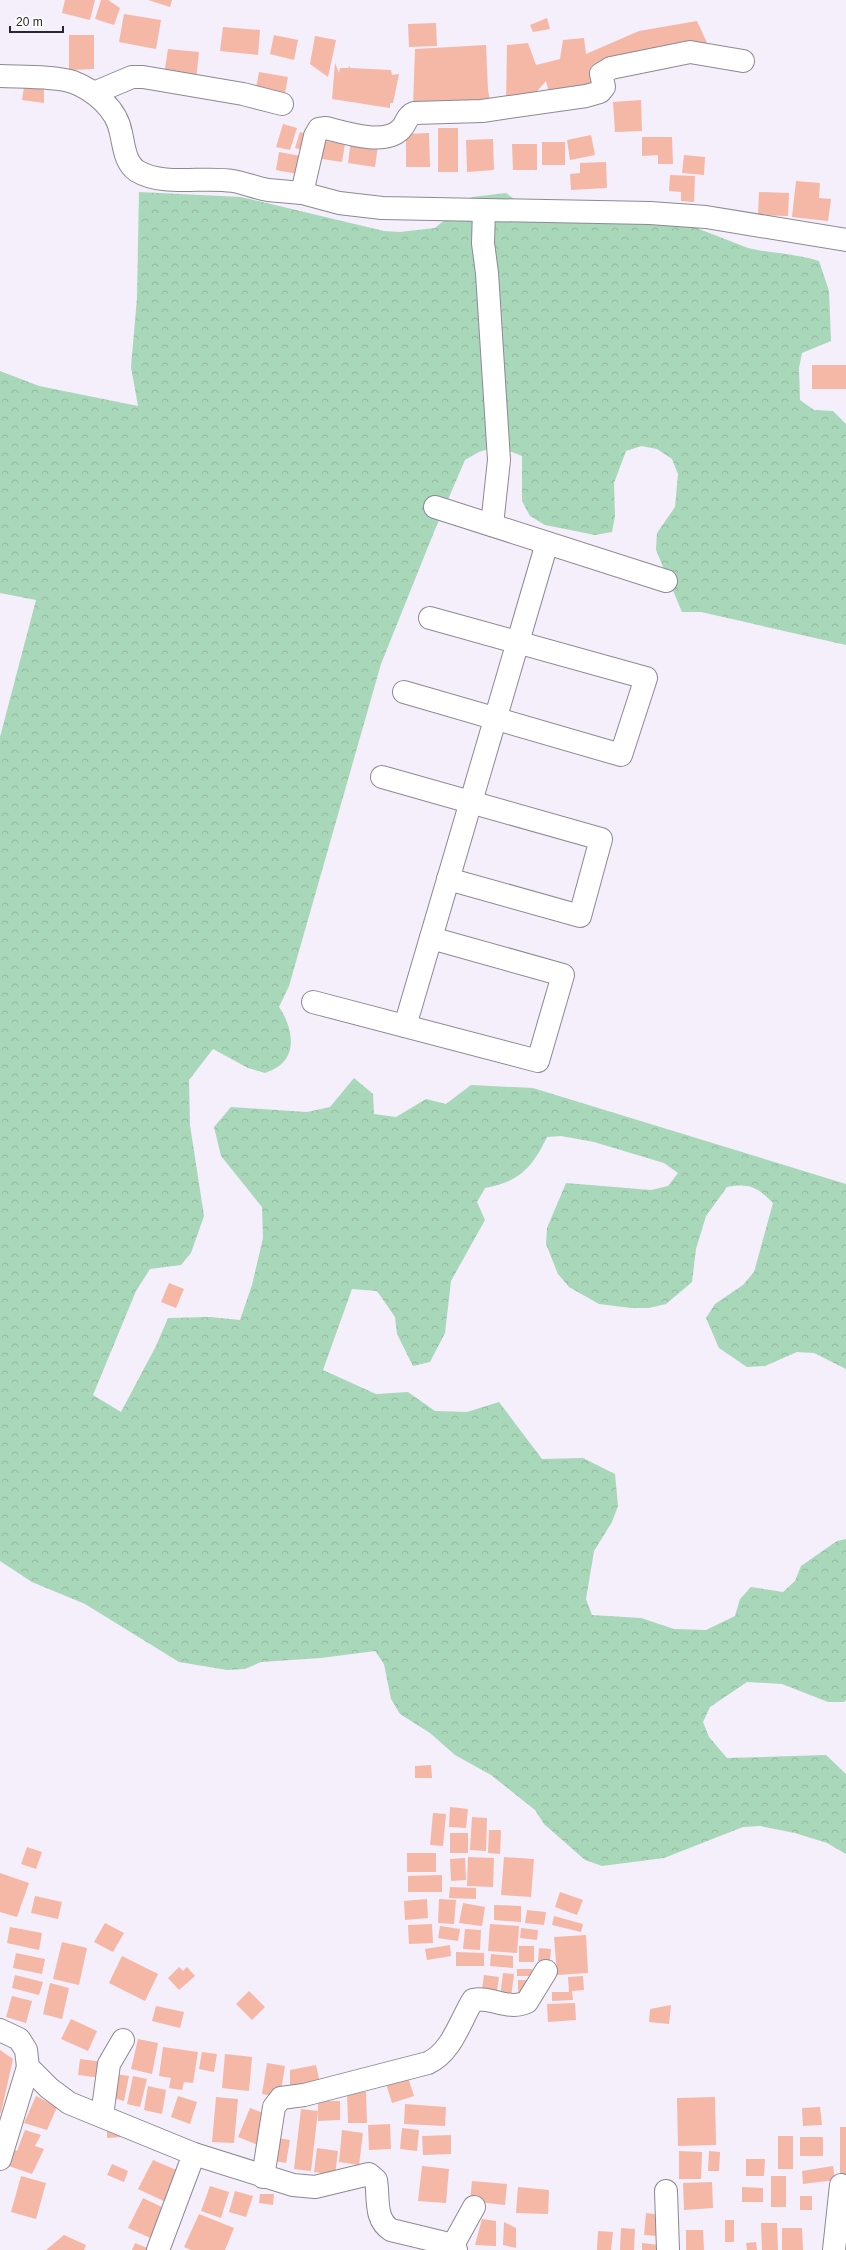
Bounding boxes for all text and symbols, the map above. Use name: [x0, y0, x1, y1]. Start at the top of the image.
scale bar: [10, 8, 63, 34]
text: 20 m: [16, 15, 43, 29]

